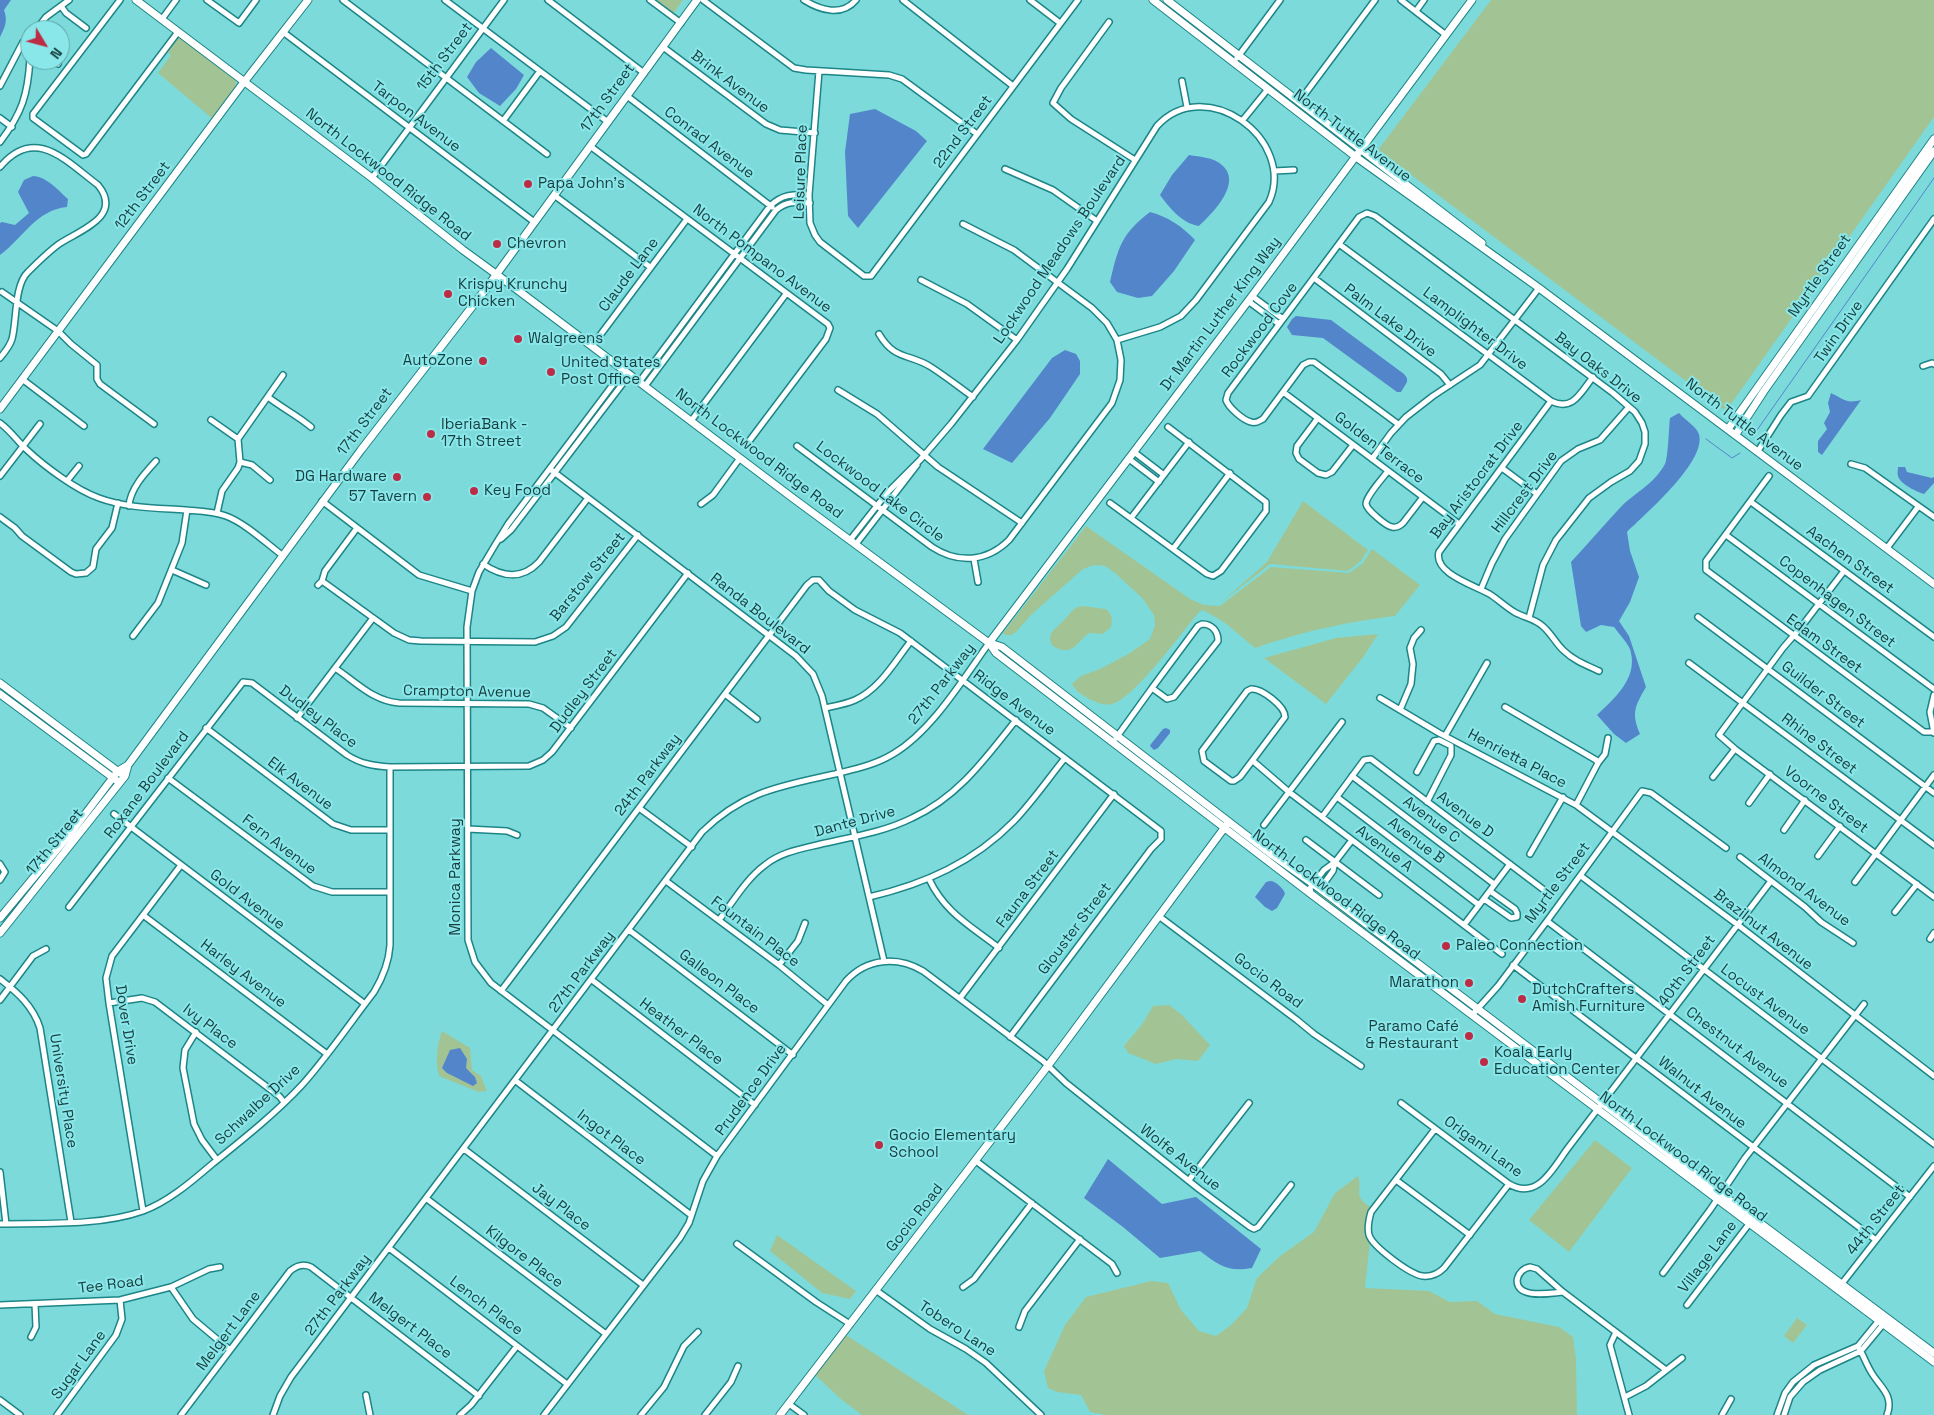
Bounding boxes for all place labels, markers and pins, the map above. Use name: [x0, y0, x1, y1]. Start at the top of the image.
place label: Papa John's: [538, 175, 625, 193]
marker: Papa John's: [522, 178, 534, 190]
place label: Chevron: [507, 235, 566, 253]
marker: Chevron: [491, 238, 503, 250]
place label: Krispy Krunchy Chicken: [458, 276, 567, 311]
marker: Krispy Krunchy Chicken: [442, 288, 454, 300]
place label: Walgreens: [528, 330, 603, 348]
marker: Walgreens: [512, 333, 524, 345]
place label: AutoZone: [403, 352, 473, 370]
place label: United States Post Office: [561, 354, 661, 389]
marker: AutoZone: [477, 355, 489, 367]
marker: United States Post Office: [545, 366, 557, 378]
place label: IberiaBank - 17th Street: [441, 416, 528, 451]
marker: IberiaBank - 17th Street: [425, 428, 437, 440]
place label: DG Hardware: [295, 468, 387, 486]
marker: DG Hardware: [391, 471, 403, 483]
place label: Key Food: [484, 482, 551, 500]
marker: Key Food: [468, 485, 480, 497]
place label: 57 Tavern: [349, 488, 417, 506]
marker: 57 Tavern: [421, 491, 433, 503]
place label: Paleo Connection: [1456, 937, 1583, 955]
marker: Paleo Connection: [1440, 940, 1452, 952]
place label: Marathon: [1389, 974, 1459, 992]
marker: Marathon: [1463, 977, 1475, 989]
place label: DutchCrafters Amish Furniture: [1532, 981, 1645, 1016]
marker: DutchCrafters Amish Furniture: [1516, 993, 1528, 1005]
place label: Paramo Café & Restaurant: [1366, 1018, 1459, 1053]
marker: Paramo Café & Restaurant: [1463, 1030, 1475, 1042]
place label: Koala Early Education Center: [1494, 1044, 1620, 1079]
marker: Koala Early Education Center: [1478, 1056, 1490, 1068]
place label: Gocio Elementary School: [889, 1127, 1016, 1162]
marker: Gocio Elementary School: [873, 1139, 885, 1151]

